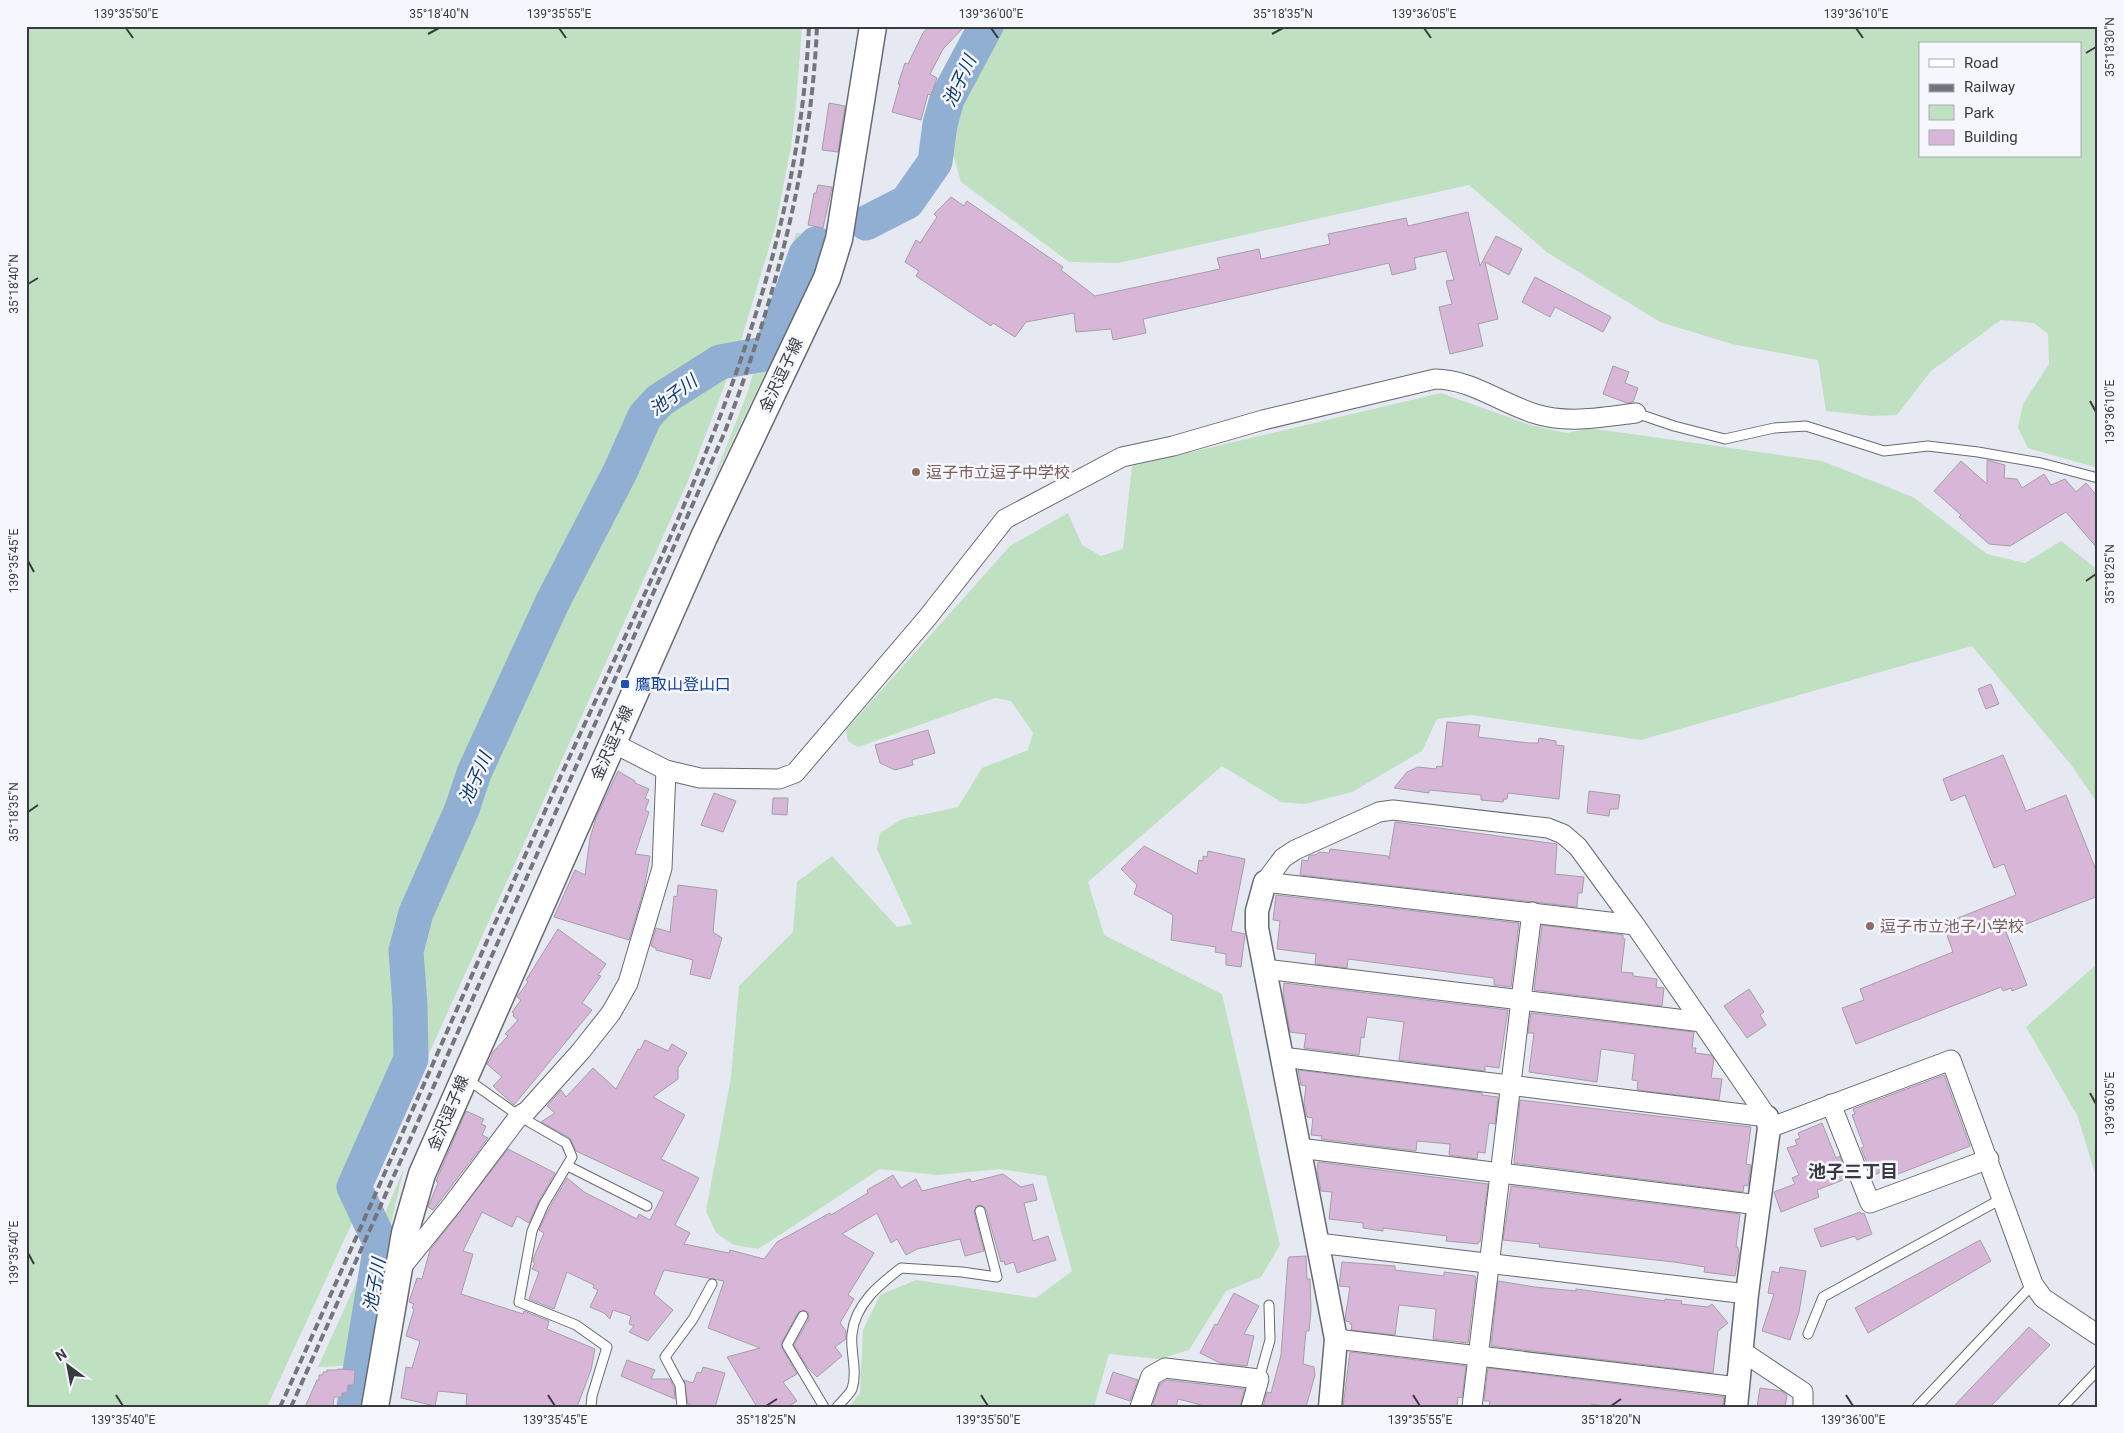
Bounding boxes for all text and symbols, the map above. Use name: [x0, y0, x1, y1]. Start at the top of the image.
text: 139°35'50"E: [94, 7, 158, 21]
text: 35°18'40"N: [409, 7, 469, 21]
text: 139°35'55"E: [527, 7, 591, 21]
text: 139°36'00"E: [959, 7, 1023, 21]
text: 35°18'35"N: [1253, 7, 1313, 21]
text: 139°36'05"E: [1392, 7, 1456, 21]
text: 139°36'10"E: [1824, 7, 1888, 21]
text: 35°18'30"N: [2103, 17, 2117, 77]
legend: [1919, 42, 2082, 158]
water label: 池子川: [938, 50, 981, 110]
text: Road: [1964, 54, 1998, 72]
text: Railway: [1964, 78, 2015, 96]
text: Park: [1964, 104, 1995, 122]
text: Building: [1964, 128, 2018, 146]
text: 35°18'40"N: [7, 254, 21, 314]
street label: 金沢逗子線: [755, 335, 807, 415]
water label: 池子川: [645, 369, 702, 420]
text: 139°36'10"E: [2103, 380, 2117, 444]
place label: 逗子市立逗子中学校: [926, 463, 1070, 482]
marker: 逗子市立逗子中学校: [910, 466, 922, 478]
text: 139°35'45"E: [7, 529, 21, 593]
text: 35°18'25"N: [2103, 544, 2117, 604]
place label: 鷹取山登山口: [635, 675, 731, 694]
marker: 鷹取山登山口: [619, 678, 631, 690]
street label: 金沢逗子線: [587, 703, 637, 783]
water label: 池子川: [454, 747, 496, 807]
text: 35°18'35"N: [7, 782, 21, 842]
place label: 逗子市立池子小学校: [1880, 917, 2024, 936]
marker: 逗子市立池子小学校: [1864, 920, 1876, 932]
street label: 金沢逗子線: [424, 1072, 472, 1154]
text: 139°36'05"E: [2103, 1072, 2117, 1136]
district label: 池子三丁目: [1808, 1161, 1898, 1182]
text: 139°35'40"E: [7, 1221, 21, 1285]
water label: 池子川: [359, 1255, 389, 1313]
north arrow: [42, 1340, 92, 1390]
text: N: [53, 1346, 70, 1364]
text: 139°35'40"E: [91, 1413, 155, 1427]
text: 139°35'45"E: [523, 1413, 587, 1427]
text: 35°18'25"N: [736, 1413, 796, 1427]
text: 139°35'50"E: [956, 1413, 1020, 1427]
text: 139°35'55"E: [1388, 1413, 1452, 1427]
text: 35°18'20"N: [1581, 1413, 1641, 1427]
text: 139°36'00"E: [1821, 1413, 1885, 1427]

